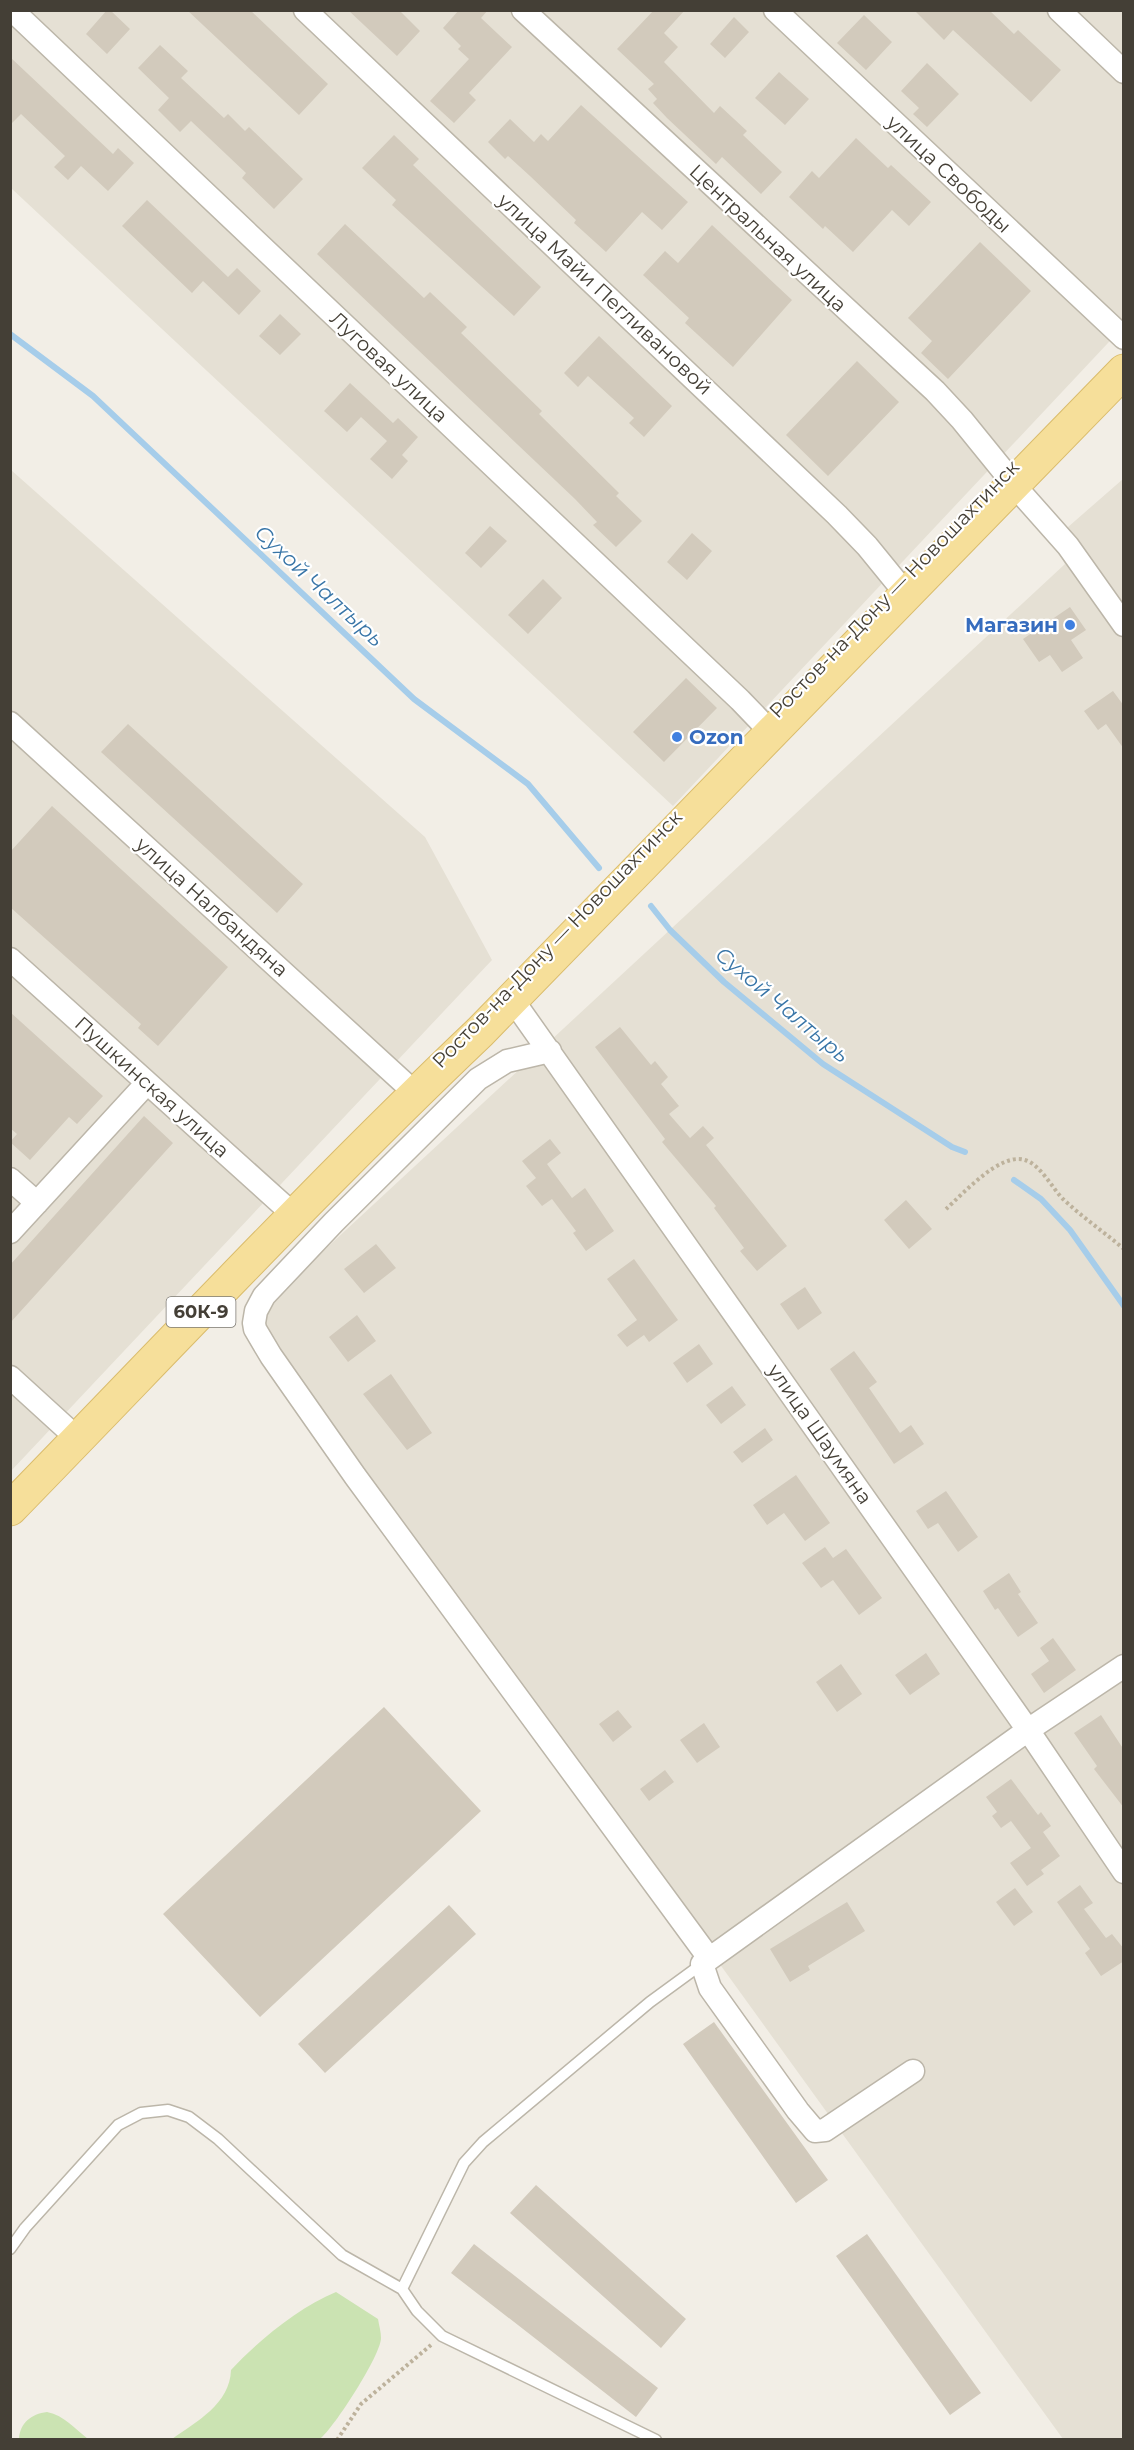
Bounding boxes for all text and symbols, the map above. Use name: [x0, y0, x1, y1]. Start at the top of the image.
street label: улица Свободы: [881, 109, 1016, 238]
street label: Центральная улица: [685, 159, 851, 317]
street label: улица Майи Пегливановой: [492, 188, 717, 400]
street label: Луговая улица: [325, 306, 453, 428]
street label: Ростов-на-Дону — Новошахтинск: [764, 455, 1024, 723]
water label: Сухой Чалтырь: [250, 520, 389, 652]
place label: Магазин: [965, 613, 1058, 637]
marker: Магазин: [1063, 618, 1077, 632]
place label: Ozon: [689, 725, 744, 749]
marker: Ozon: [670, 730, 684, 744]
street label: Ростов-на-Дону — Новошахтинск: [427, 805, 687, 1073]
street label: улица Налбандяна: [130, 832, 293, 982]
water label: Сухой Чалтырь: [710, 941, 854, 1068]
street label: Пушкинская улица: [70, 1011, 234, 1163]
road number: 60К-9: [166, 1297, 236, 1327]
street label: улица Шаумяна: [762, 1359, 877, 1509]

